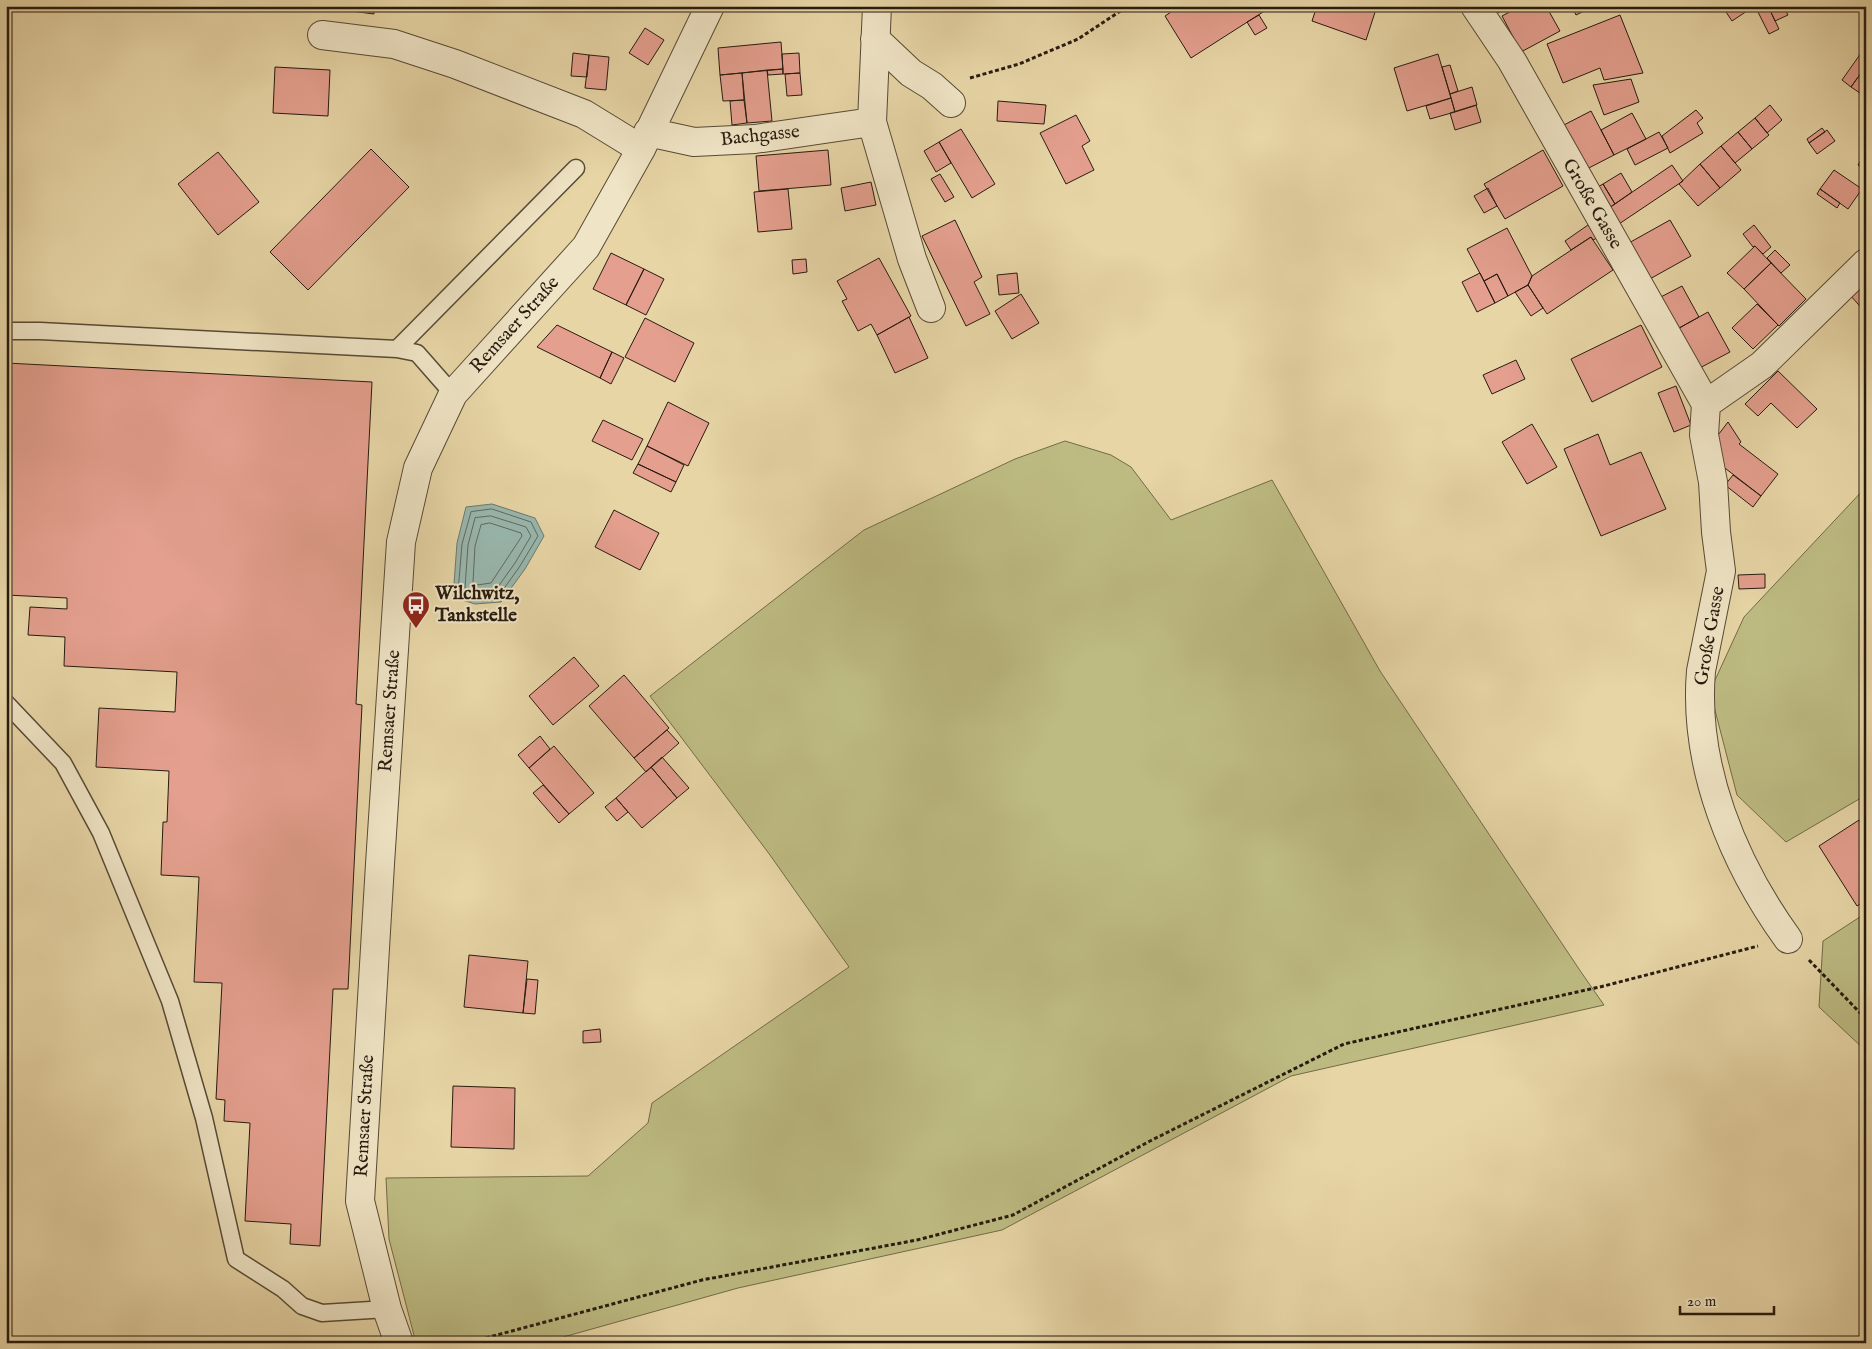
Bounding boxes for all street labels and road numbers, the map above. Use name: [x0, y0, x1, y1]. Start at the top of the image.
street label: Bachgasse: [719, 120, 801, 152]
street label: Große Gasse: [1557, 155, 1628, 254]
street label: Remsaer Straße: [465, 271, 565, 379]
street label: Große Gasse: [1689, 584, 1731, 688]
street label: Remsaer Straße: [374, 649, 406, 773]
street label: Remsaer Straße: [350, 1054, 380, 1178]

